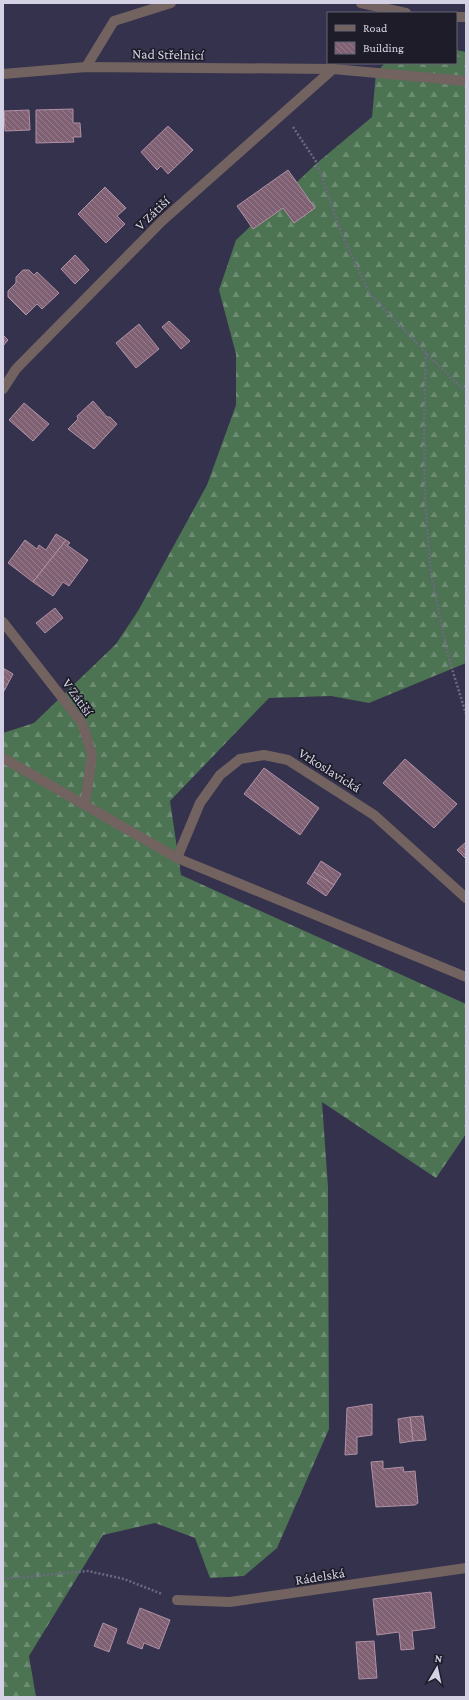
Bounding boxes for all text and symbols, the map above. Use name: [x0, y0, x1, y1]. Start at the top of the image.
legend: [327, 12, 457, 64]
text: Road: [363, 21, 388, 35]
text: Building: [363, 41, 404, 55]
street label: Nad Střelnicí: [132, 45, 204, 63]
street label: V Zátiší: [131, 192, 173, 233]
street label: V Zátiší: [59, 675, 97, 719]
street label: Vrkoslavická: [296, 744, 365, 796]
street label: Rádelská: [294, 1564, 346, 1588]
north arrow: [417, 1648, 457, 1688]
text: N: [434, 1652, 444, 1665]

